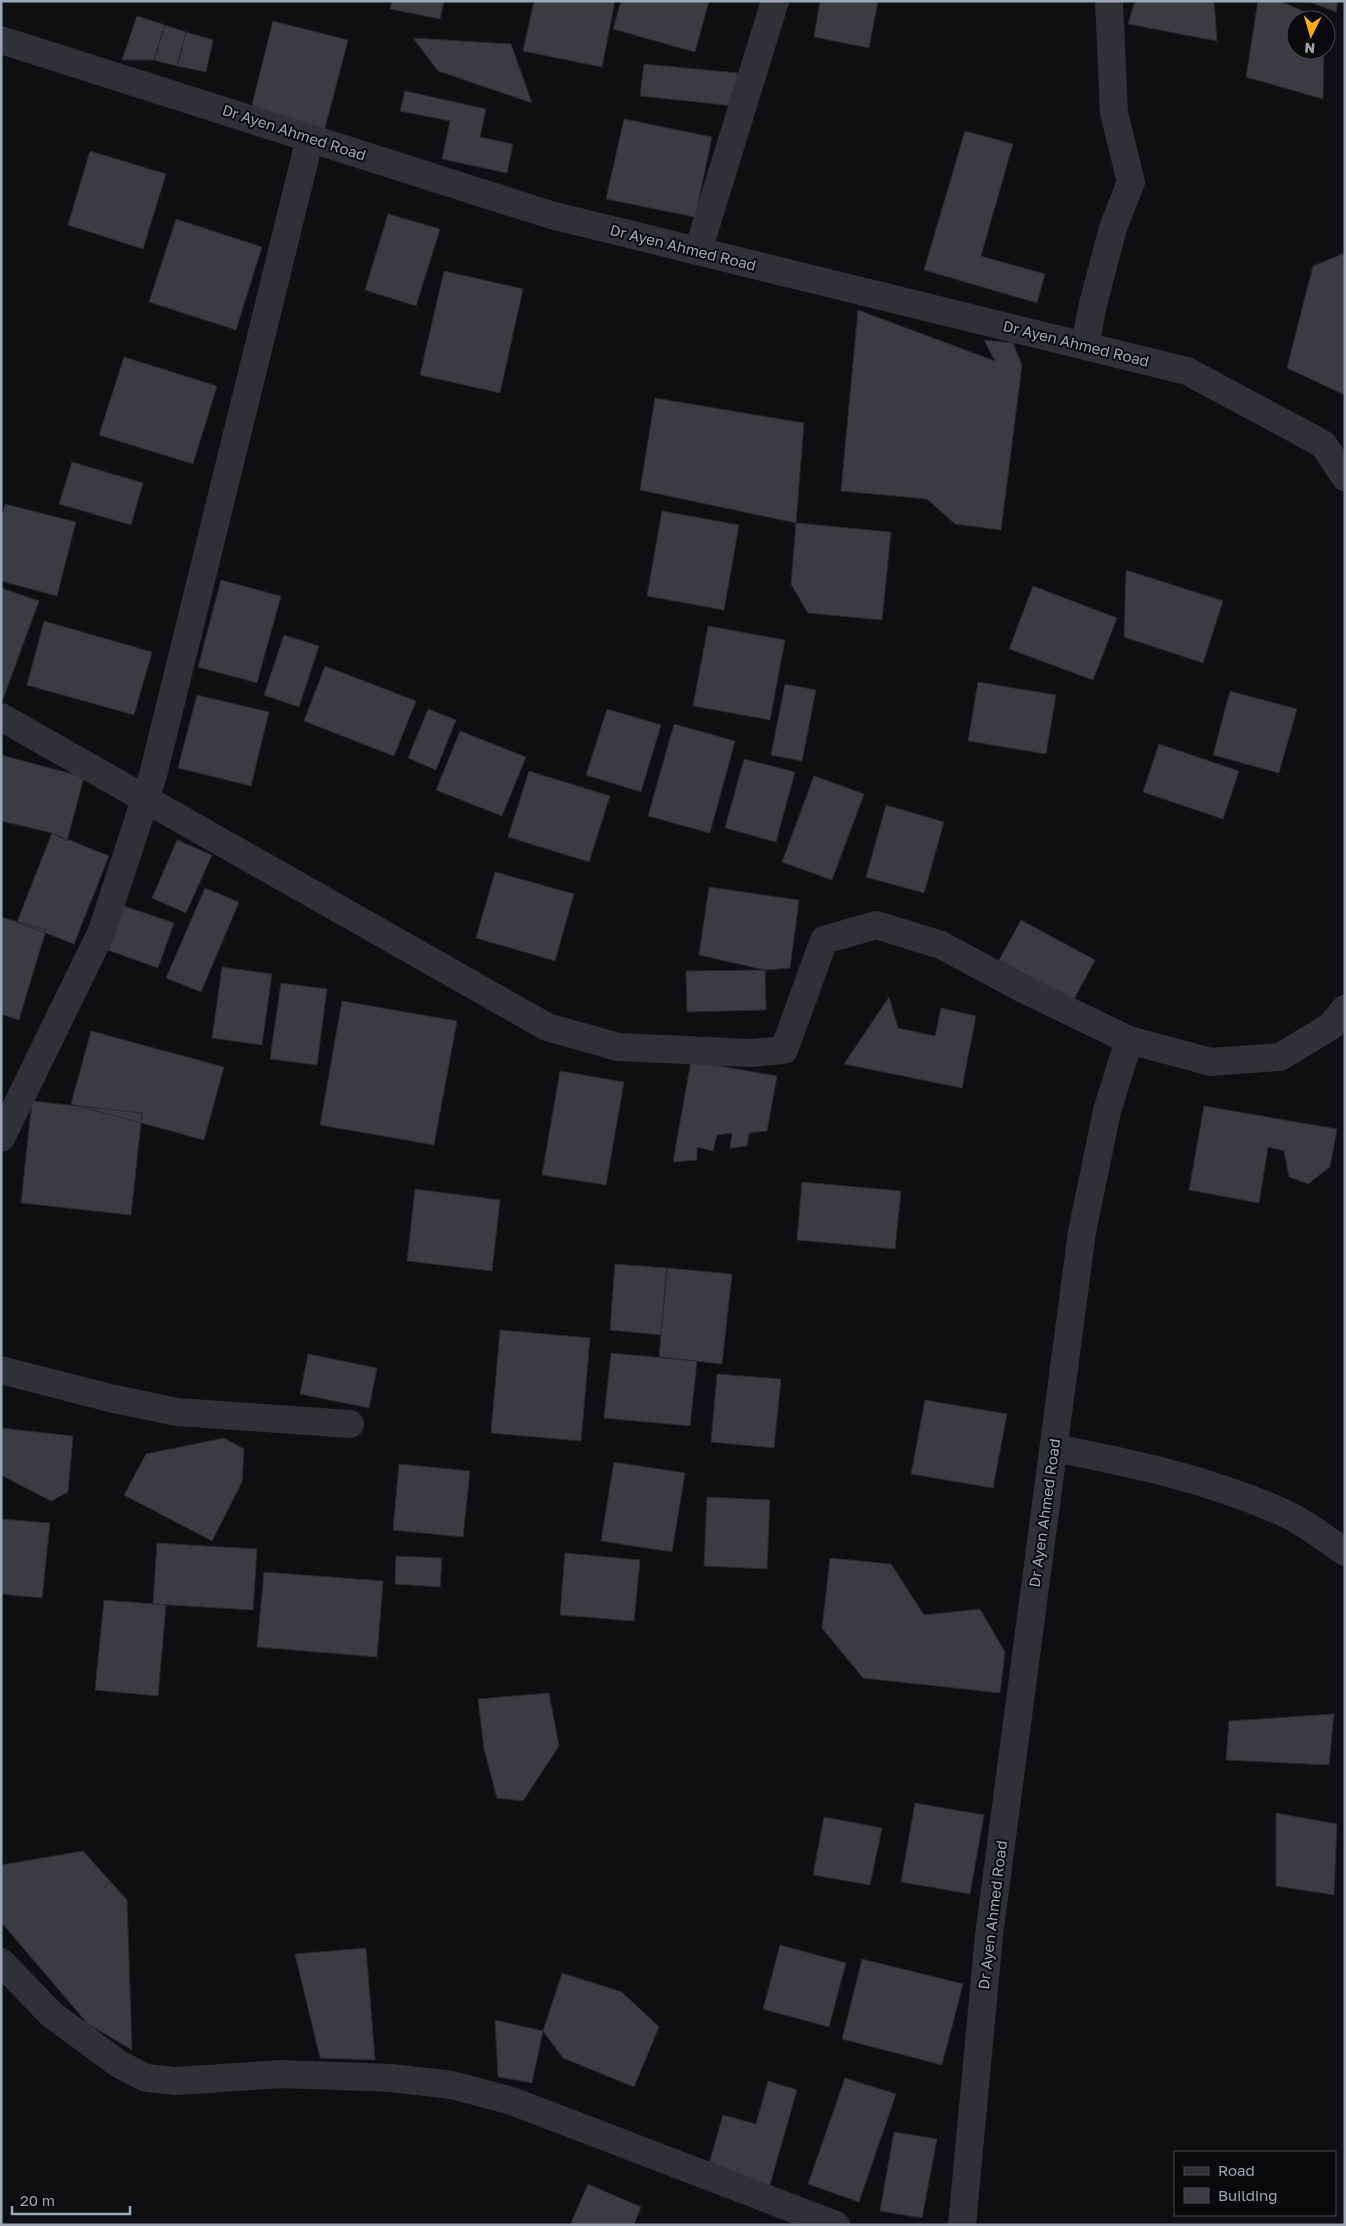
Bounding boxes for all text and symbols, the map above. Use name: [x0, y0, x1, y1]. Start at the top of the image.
north arrow: [1286, 10, 1336, 60]
text: N: [1304, 40, 1316, 57]
street label: Dr Ayen Ahmed Road: [220, 100, 368, 164]
street label: Dr Ayen Ahmed Road: [608, 220, 758, 274]
street label: Dr Ayen Ahmed Road: [1001, 316, 1151, 370]
street label: Dr Ayen Ahmed Road: [1025, 1437, 1063, 1588]
street label: Dr Ayen Ahmed Road: [974, 1839, 1010, 1990]
legend: [1174, 2151, 1336, 2216]
text: Road: [1218, 2161, 1255, 2179]
scale bar: [12, 2184, 130, 2216]
text: Building: [1218, 2186, 1278, 2204]
text: 20 m: [20, 2191, 55, 2209]

